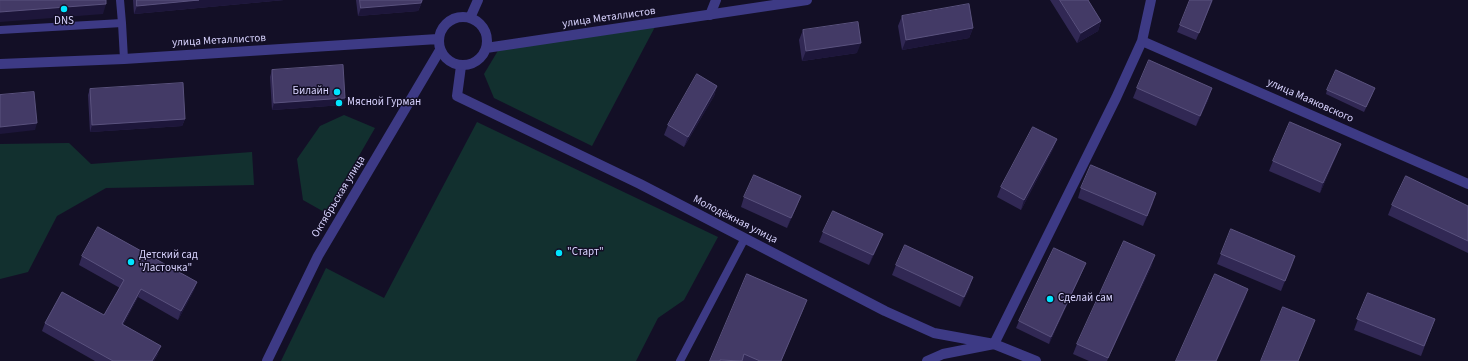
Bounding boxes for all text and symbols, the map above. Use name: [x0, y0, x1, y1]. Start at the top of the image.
marker: DNS: [59, 4, 69, 14]
street label: улица Металлистов: [562, 5, 656, 31]
place label: DNS: [54, 15, 74, 29]
street label: улица Металлистов: [172, 32, 266, 50]
street label: улица Маяковского: [1265, 76, 1355, 126]
place label: Билайн: [293, 85, 329, 99]
marker: Билайн: [332, 87, 342, 97]
place label: Мясной Гурман: [347, 96, 421, 110]
marker: Мясной Гурман: [334, 98, 344, 108]
street label: Октябрьская улица: [309, 154, 369, 240]
street label: Молодёжная улица: [691, 193, 779, 247]
place label: "Старт": [567, 246, 604, 260]
marker: "Старт": [554, 248, 564, 258]
place label: Детский сад "Ласточка": [139, 249, 198, 275]
marker: Детский сад "Ласточка": [126, 257, 136, 267]
place label: Сделай сам: [1058, 292, 1113, 306]
marker: Сделай сам: [1045, 294, 1055, 304]

